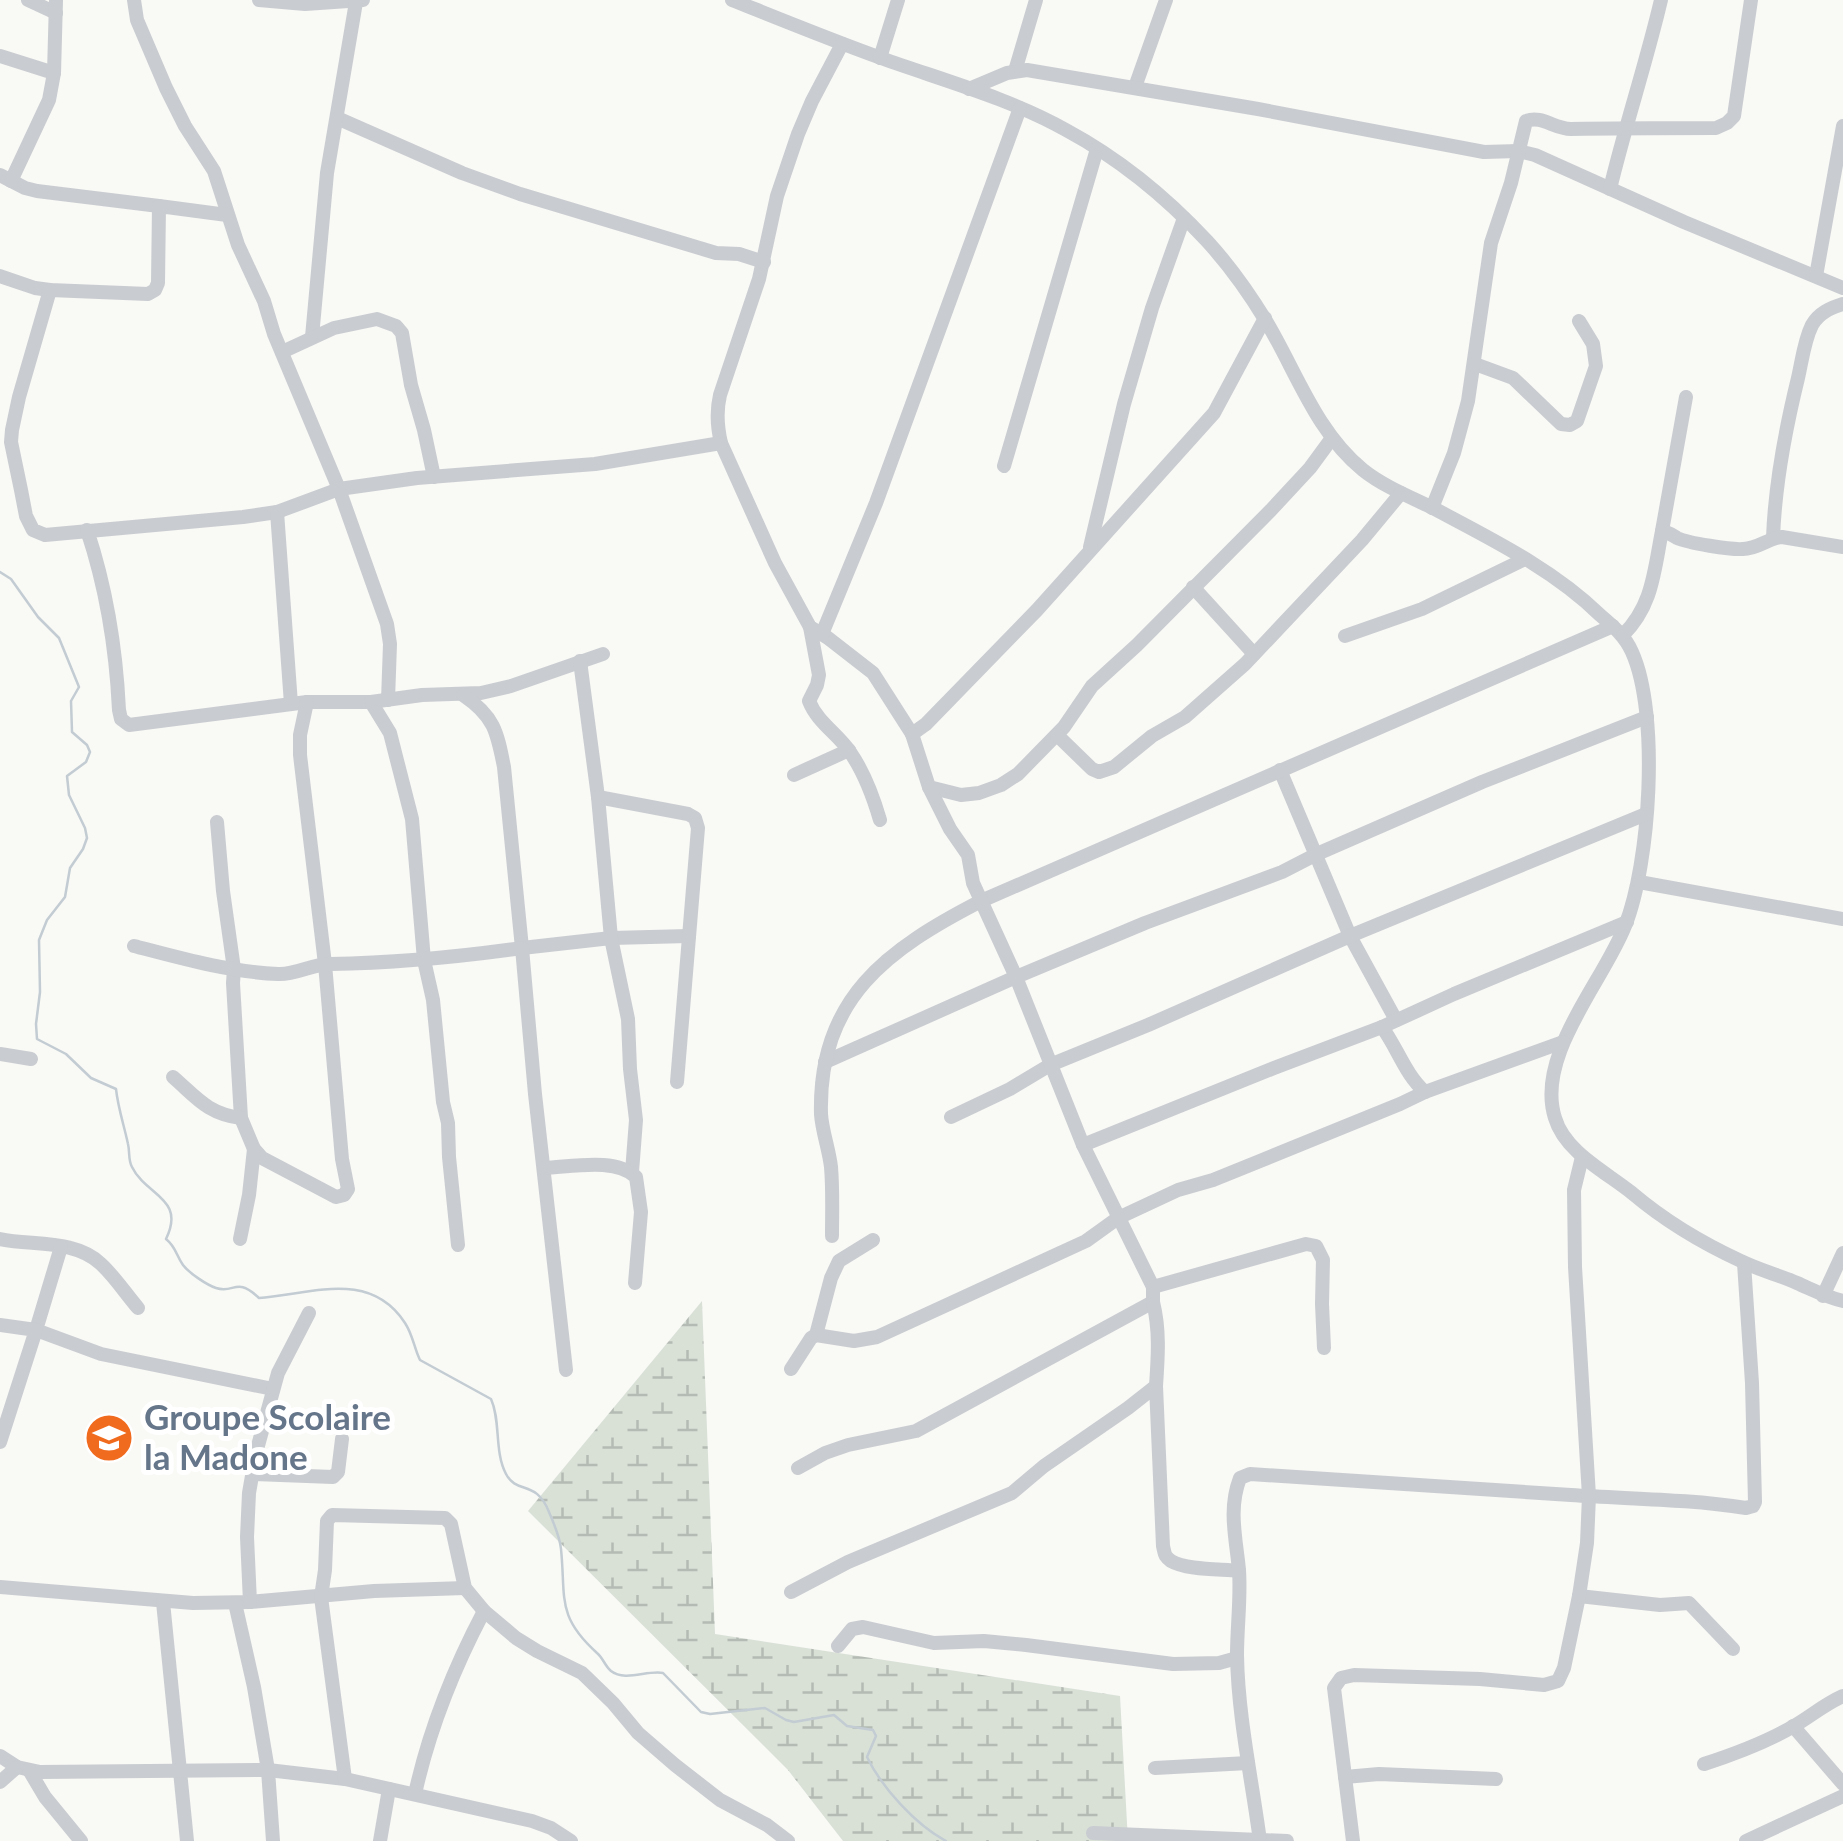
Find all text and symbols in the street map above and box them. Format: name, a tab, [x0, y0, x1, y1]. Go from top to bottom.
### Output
place label: Groupe Scolaire la Madone	[144, 1395, 391, 1477]
school or university icon: Groupe Scolaire la Madone	[83, 1412, 135, 1464]

